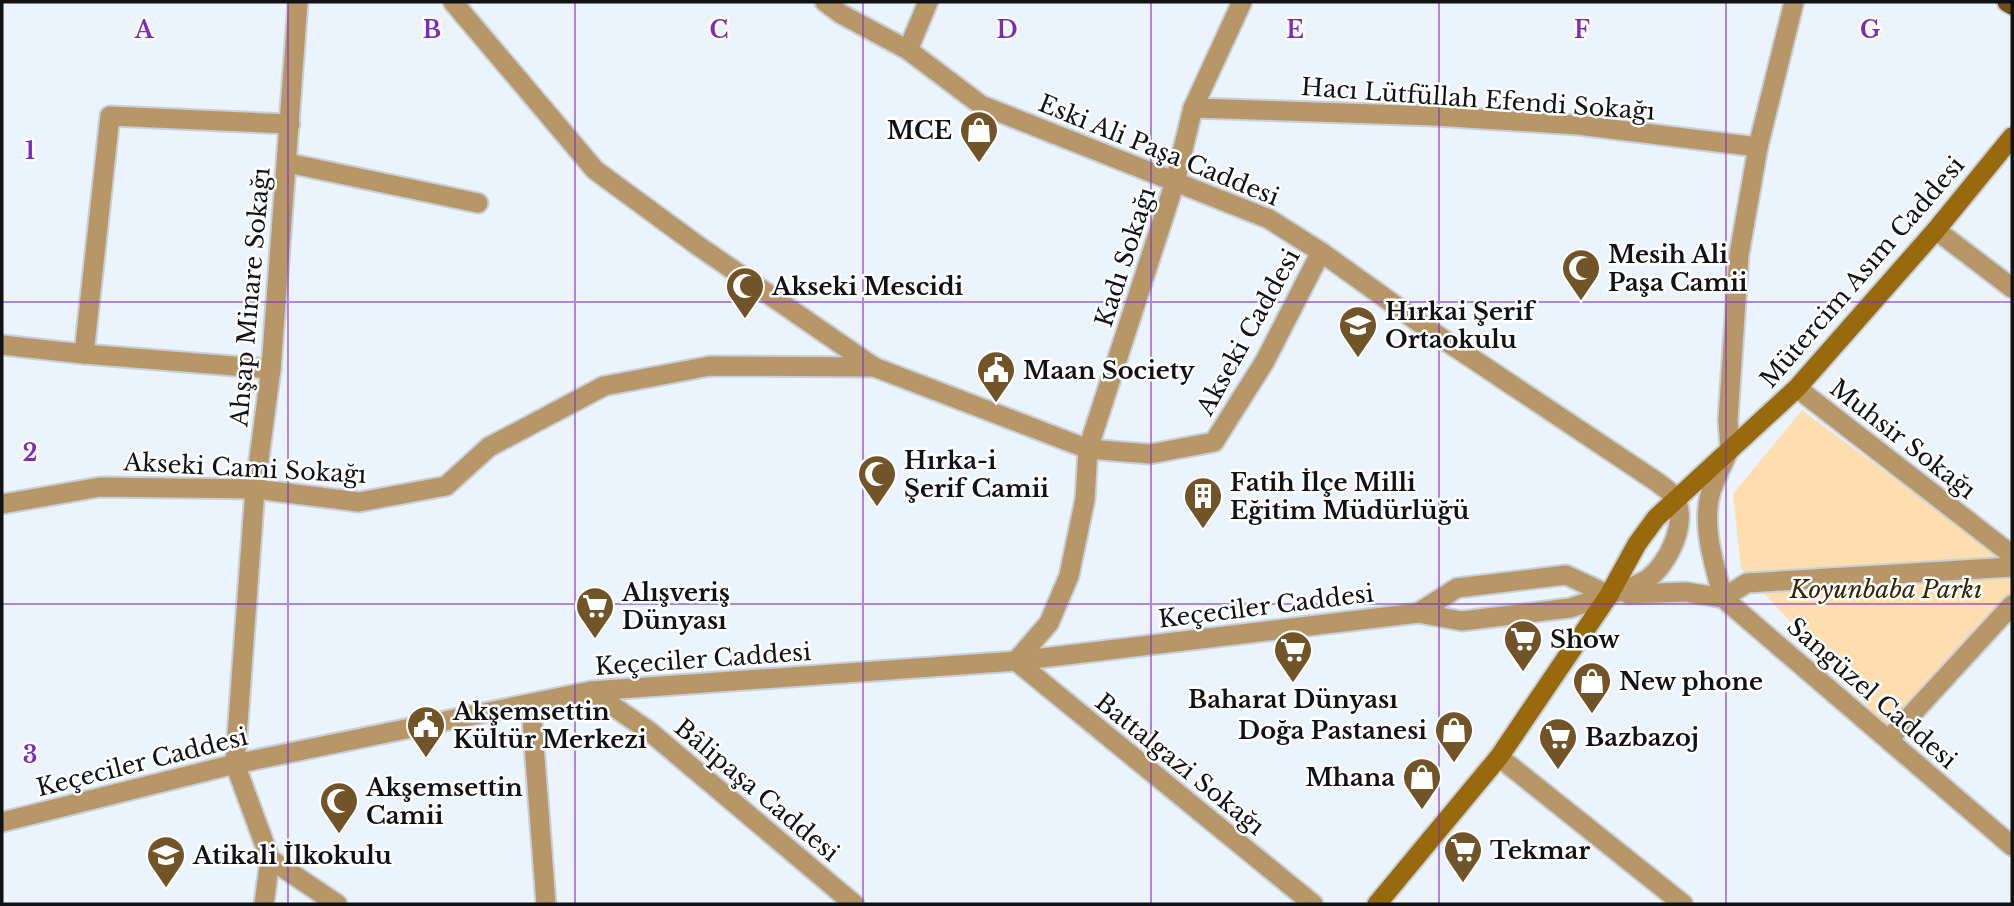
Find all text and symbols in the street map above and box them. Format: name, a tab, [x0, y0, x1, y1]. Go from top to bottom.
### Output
text: A	[134, 16, 155, 44]
text: B	[423, 16, 441, 44]
text: C	[710, 16, 728, 44]
text: D	[996, 16, 1018, 44]
text: E	[1286, 16, 1304, 44]
text: F	[1574, 16, 1590, 44]
text: G	[1860, 16, 1880, 44]
street label: Hacı Lütfüllah Efendi Sokağı	[1300, 72, 1656, 126]
street label: Eski Ali Paşa Caddesi	[1035, 88, 1283, 212]
shop icon: MCE	[958, 109, 1000, 164]
place label: MCE	[887, 116, 952, 145]
text: 1	[25, 137, 35, 165]
street label: Mütercim Asım Caddesi	[1754, 151, 1970, 393]
street label: Ahşap Minare Sokağı	[224, 166, 276, 429]
street label: Kadı Sokağı	[1089, 184, 1161, 330]
place label: Mesih Ali Paşa Camii	[1608, 240, 1748, 297]
street label: Akseki Caddesi	[1190, 244, 1306, 421]
mosque icon: Mesih Ali Paşa Camii	[1560, 247, 1602, 302]
mosque icon: Akseki Mescidi	[724, 265, 766, 320]
place label: Akseki Mescidi	[771, 272, 964, 301]
place label: Hırkai Şerif Ortaokulu	[1385, 297, 1537, 354]
school or university icon: Hırkai Şerif Ortaokulu	[1337, 304, 1379, 359]
public building icon: Maan Society	[975, 349, 1017, 404]
place label: Maan Society	[1023, 356, 1195, 385]
street label: Muhsir Sokağı	[1824, 373, 1982, 505]
text: 2	[23, 439, 37, 467]
place label: Hırka-i Şerif Camii	[904, 446, 1049, 503]
street label: Akseki Cami Sokağı	[122, 447, 367, 489]
mosque icon: Hırka-i Şerif Camii	[856, 453, 898, 508]
place label: Fatih İlçe Milli Eğitim Müdürlüğü	[1230, 467, 1469, 525]
building icon: Fatih İlçe Milli Eğitim Müdürlüğü	[1182, 475, 1224, 530]
park label: Koyunbaba Parkı	[1789, 575, 1982, 604]
place label: Alışveriş Dünyası	[621, 578, 730, 635]
street label: Keçeciler Caddesi	[1157, 578, 1375, 634]
supermarket icon: Alışveriş Dünyası	[574, 585, 616, 640]
street label: Sangüzel Caddesi	[1781, 611, 1963, 775]
supermarket icon: Show	[1502, 618, 1544, 673]
place label: Show	[1550, 625, 1620, 654]
supermarket icon: Baharat Dünyası	[1272, 629, 1314, 684]
street label: Keçeciler Caddesi	[594, 637, 812, 681]
shop icon: New phone	[1571, 660, 1613, 715]
place label: New phone	[1619, 667, 1763, 696]
place label: Baharat Dünyası	[1188, 685, 1398, 714]
street label: Battalgazi Sokağı	[1090, 687, 1270, 841]
place label: Akşemsettin Kültür Merkezi	[452, 697, 647, 754]
public building icon: Akşemsettin Kültür Merkezi	[405, 704, 447, 759]
shop icon: Doğa Pastanesi	[1433, 709, 1475, 764]
street label: Bâlipaşa Caddesi	[669, 713, 845, 867]
place label: Doğa Pastanesi	[1238, 716, 1427, 745]
supermarket icon: Bazbazoj	[1537, 716, 1579, 771]
street label: Keçeciler Caddesi	[33, 722, 251, 802]
place label: Bazbazoj	[1585, 723, 1699, 752]
text: 3	[23, 741, 37, 769]
shop icon: Mhana	[1401, 756, 1443, 811]
place label: Mhana	[1305, 763, 1395, 792]
place label: Akşemsettin Camii	[365, 773, 523, 830]
mosque icon: Akşemsettin Camii	[318, 780, 360, 835]
supermarket icon: Tekmar	[1442, 829, 1484, 884]
school or university icon: Atikali İlkokulu	[145, 834, 187, 889]
place label: Tekmar	[1490, 836, 1590, 865]
place label: Atikali İlkokulu	[192, 840, 392, 870]

